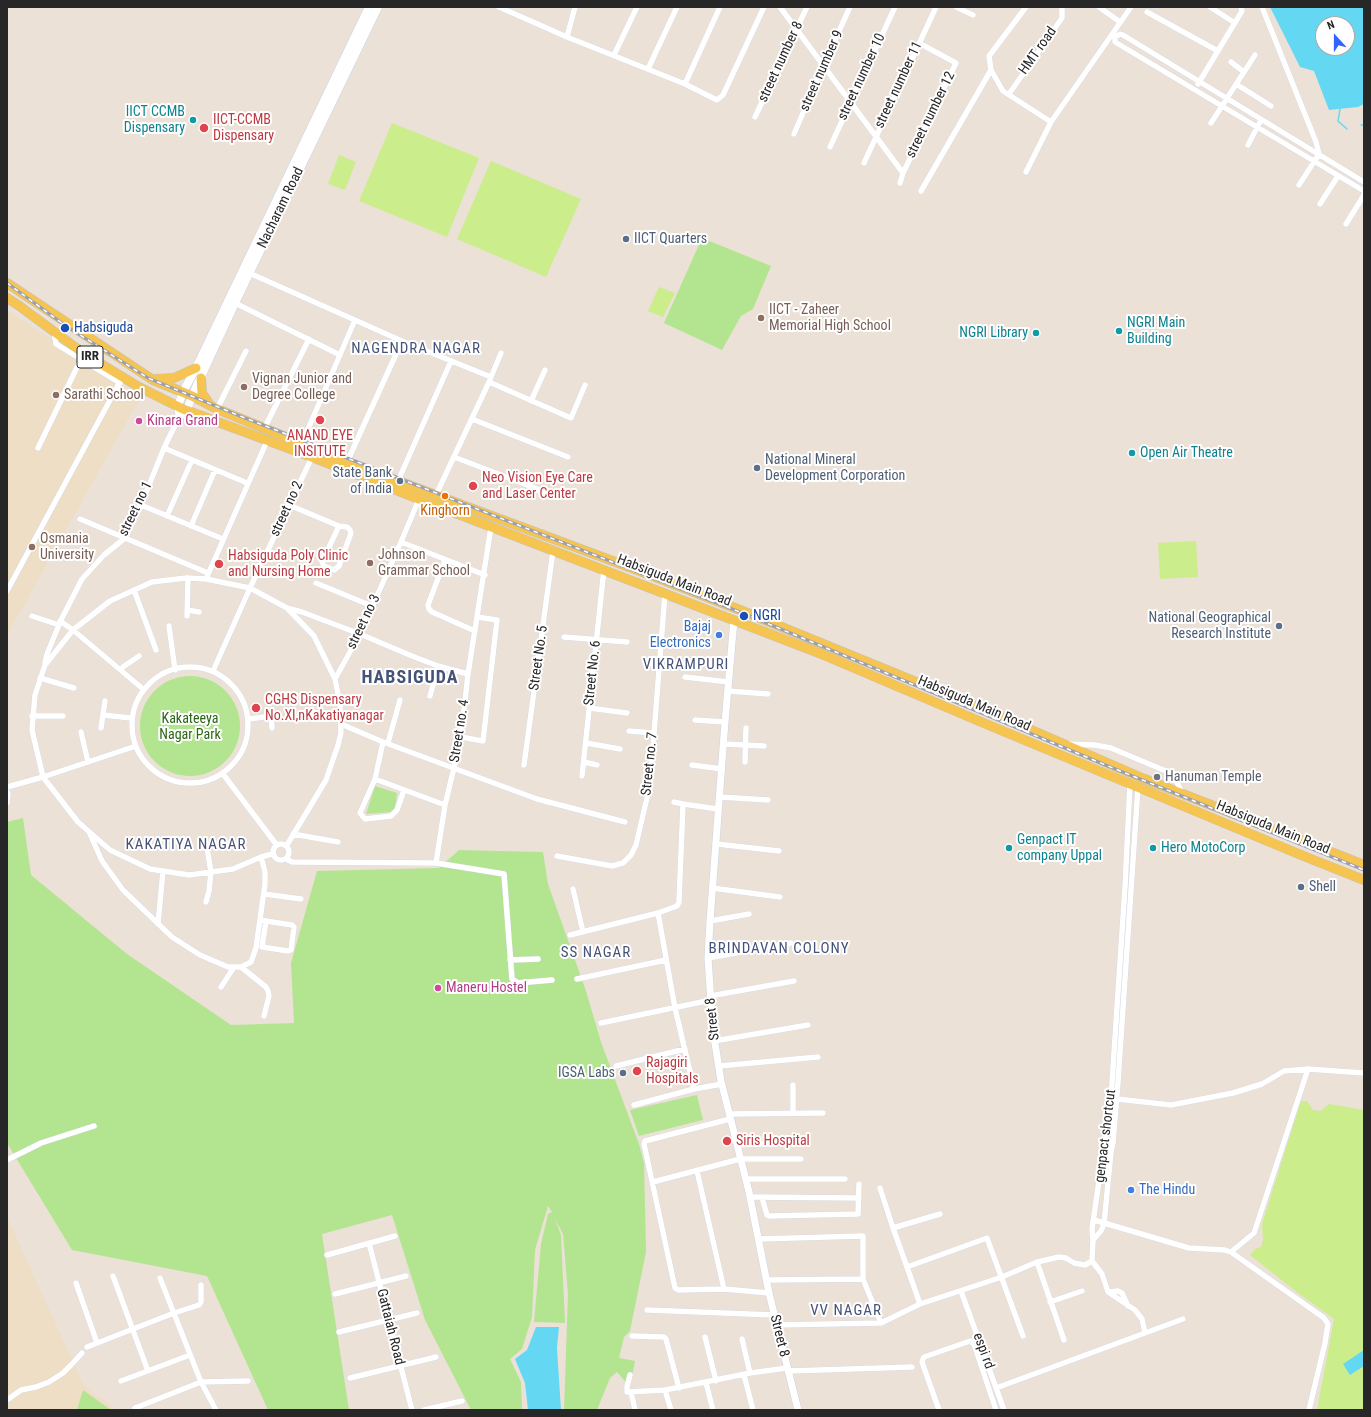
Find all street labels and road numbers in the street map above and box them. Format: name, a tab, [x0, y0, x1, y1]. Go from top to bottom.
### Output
street label: street number 8	[755, 19, 807, 105]
street label: HMT road	[1016, 24, 1060, 78]
street label: street number 9	[797, 28, 847, 114]
street label: street number 10	[835, 31, 889, 123]
street label: street number 11	[872, 39, 926, 131]
street label: street number 12	[903, 69, 959, 161]
street label: Nacharam Road	[254, 165, 308, 251]
road number: IRR	[77, 346, 103, 368]
street label: street no 1	[116, 479, 156, 539]
street label: street no 2	[267, 479, 307, 539]
street label: Habsiguda Main Road	[614, 551, 734, 611]
street label: street no 3	[344, 592, 384, 652]
street label: Street No. 5	[526, 624, 552, 692]
street label: Street No. 6	[581, 640, 605, 706]
street label: Habsiguda Main Road	[915, 673, 1033, 735]
street label: Street no. 4	[447, 698, 473, 764]
street label: Street no. 7	[638, 731, 662, 797]
street label: Habsiguda Main Road	[1214, 798, 1332, 858]
street label: Street 8	[702, 997, 724, 1041]
street label: genpact shortcut	[1092, 1088, 1120, 1184]
street label: Gattaiah Road	[372, 1287, 408, 1367]
street label: Street 8	[766, 1313, 792, 1359]
street label: espi rd	[969, 1331, 997, 1371]

